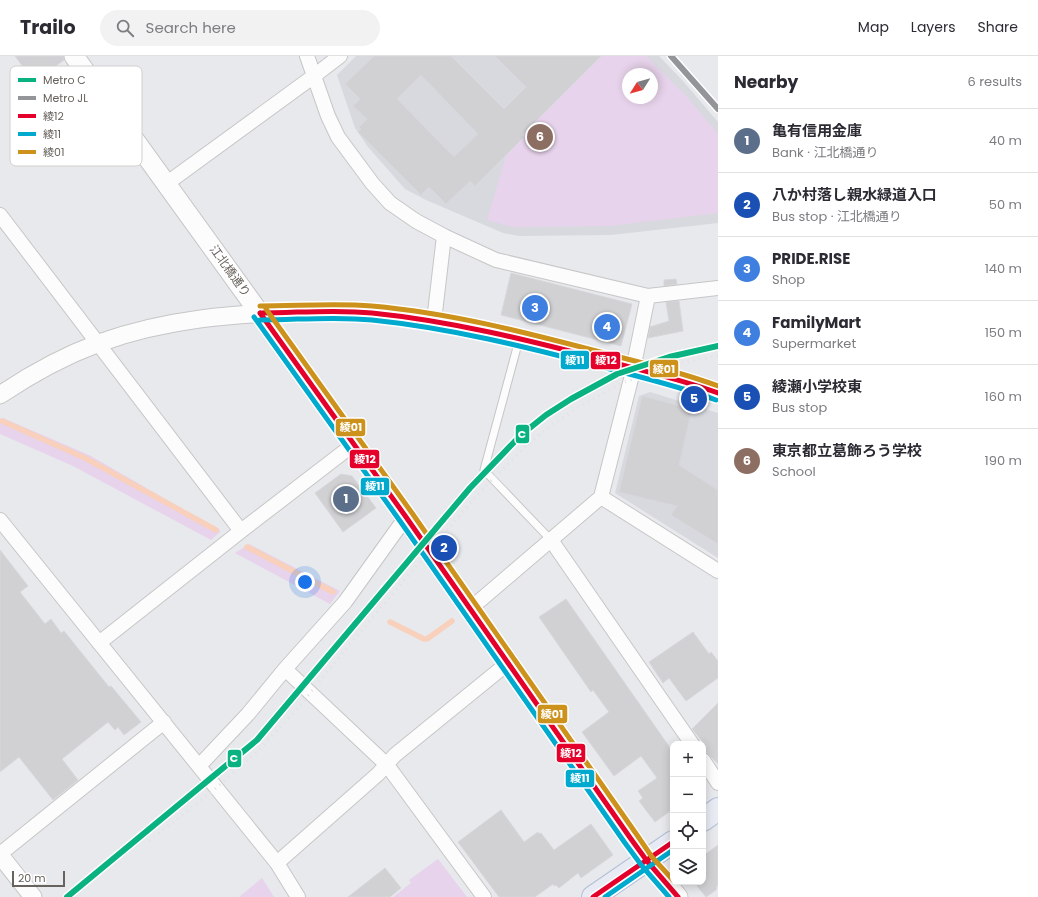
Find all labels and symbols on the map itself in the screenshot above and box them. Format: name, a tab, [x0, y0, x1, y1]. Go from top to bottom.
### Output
legend	[10, 66, 142, 166]
north arrow	[622, 68, 658, 104]
text: Metro C	[43, 72, 86, 88]
text: Metro JL	[43, 90, 88, 106]
text: 綾12	[43, 108, 64, 124]
pin: 6	[527, 122, 553, 152]
text: 綾11	[43, 126, 61, 142]
text: 綾01	[43, 144, 64, 160]
street label: 江北橋通り	[206, 241, 255, 300]
pin: 3	[522, 293, 548, 323]
pin: 4	[594, 312, 620, 342]
line badge: 綾11	[560, 350, 590, 370]
line badge: 綾12	[590, 351, 621, 370]
text: 綾11	[565, 352, 585, 368]
text: 綾12	[595, 352, 617, 368]
line badge: 綾01	[649, 359, 679, 378]
text: 綾01	[653, 361, 675, 377]
pin: 5	[681, 384, 707, 414]
line badge: 綾01	[335, 418, 366, 437]
text: 綾01	[340, 419, 362, 435]
line badge: C	[515, 424, 530, 444]
text: C	[518, 426, 526, 442]
line badge: 綾12	[349, 449, 380, 469]
text: 綾12	[354, 451, 376, 467]
line badge: 綾11	[360, 477, 390, 496]
text: 綾11	[365, 478, 385, 494]
pin: 1	[333, 484, 359, 514]
pin: 2	[431, 533, 457, 563]
your location	[295, 572, 315, 592]
line badge: 綾01	[537, 704, 568, 724]
text: 綾01	[541, 706, 563, 722]
line badge: 綾12	[556, 743, 586, 763]
text: 綾12	[560, 745, 582, 761]
line badge: C	[227, 749, 242, 768]
text: C	[230, 750, 238, 766]
line badge: 綾11	[565, 769, 595, 788]
text: 綾11	[570, 770, 590, 786]
scale bar	[12, 869, 65, 888]

